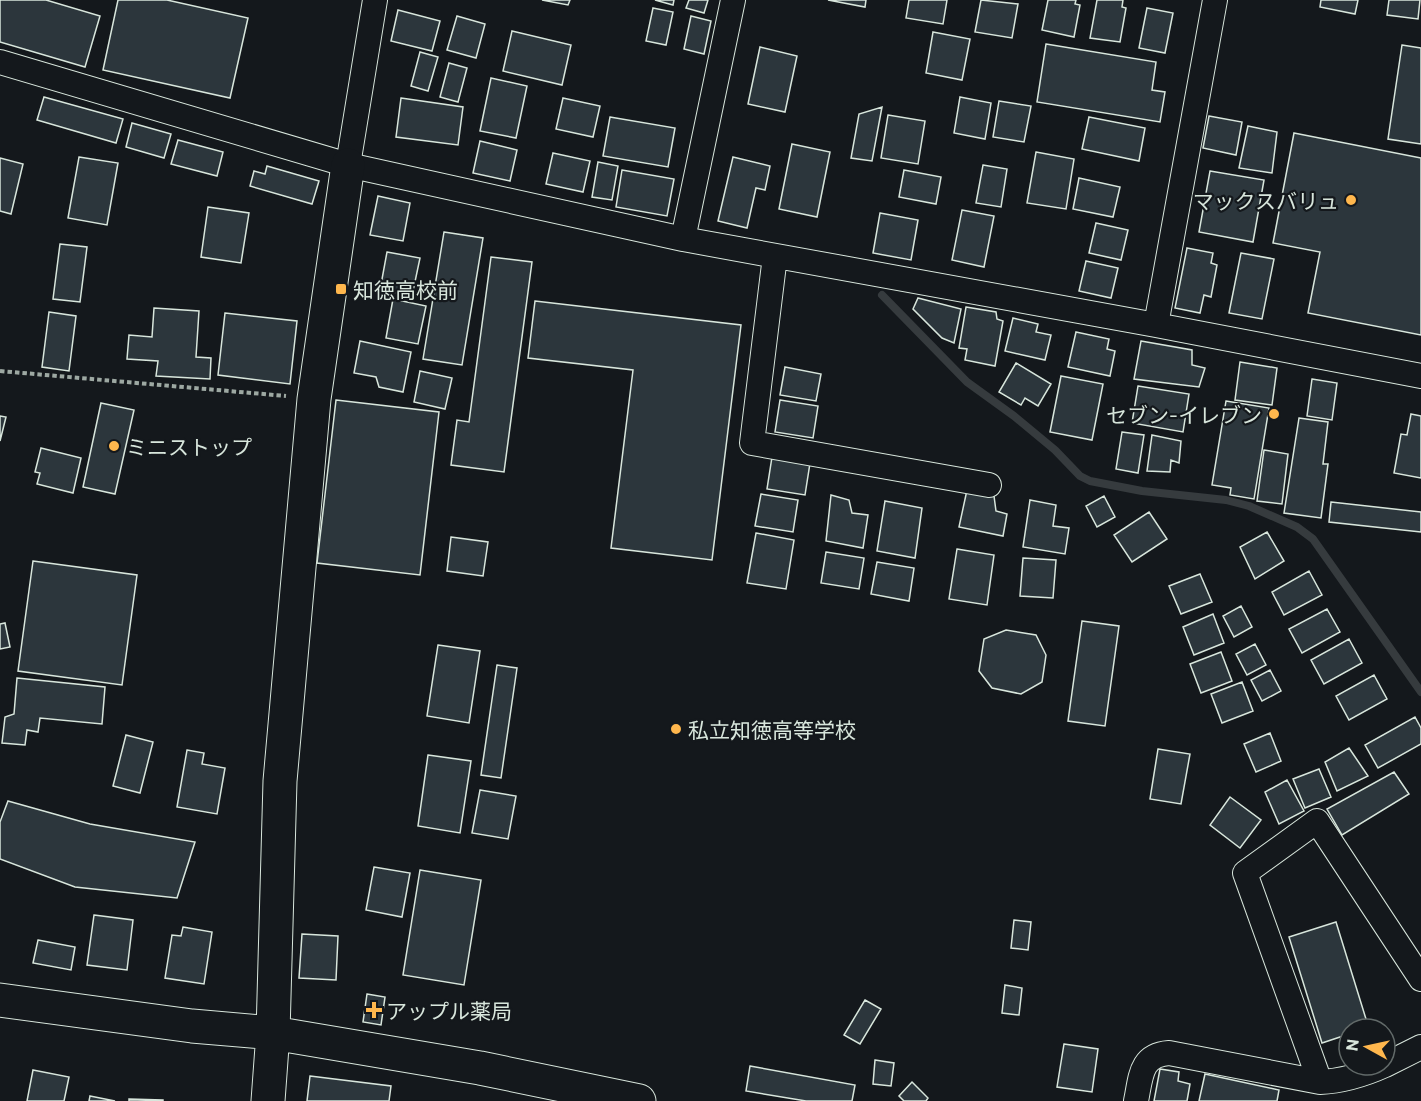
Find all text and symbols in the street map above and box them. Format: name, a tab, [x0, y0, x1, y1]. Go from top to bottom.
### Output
place label: マックスバリュ	[1193, 188, 1339, 213]
marker: マックスバリュ	[1344, 193, 1358, 207]
place label: 知徳高校前	[353, 277, 458, 302]
marker: 知徳高校前	[334, 282, 348, 296]
place label: セブン-イレブン	[1106, 402, 1262, 427]
marker: セブン-イレブン	[1267, 407, 1281, 421]
place label: ミニストップ	[126, 434, 252, 459]
marker: ミニストップ	[107, 439, 121, 453]
place label: 私立知徳高等学校	[688, 717, 856, 742]
marker: 私立知徳高等学校	[669, 722, 683, 736]
place label: アップル薬局	[386, 998, 512, 1023]
marker: アップル薬局	[367, 1003, 381, 1017]
north arrow	[1337, 1017, 1397, 1077]
text: N	[1341, 1038, 1362, 1052]

